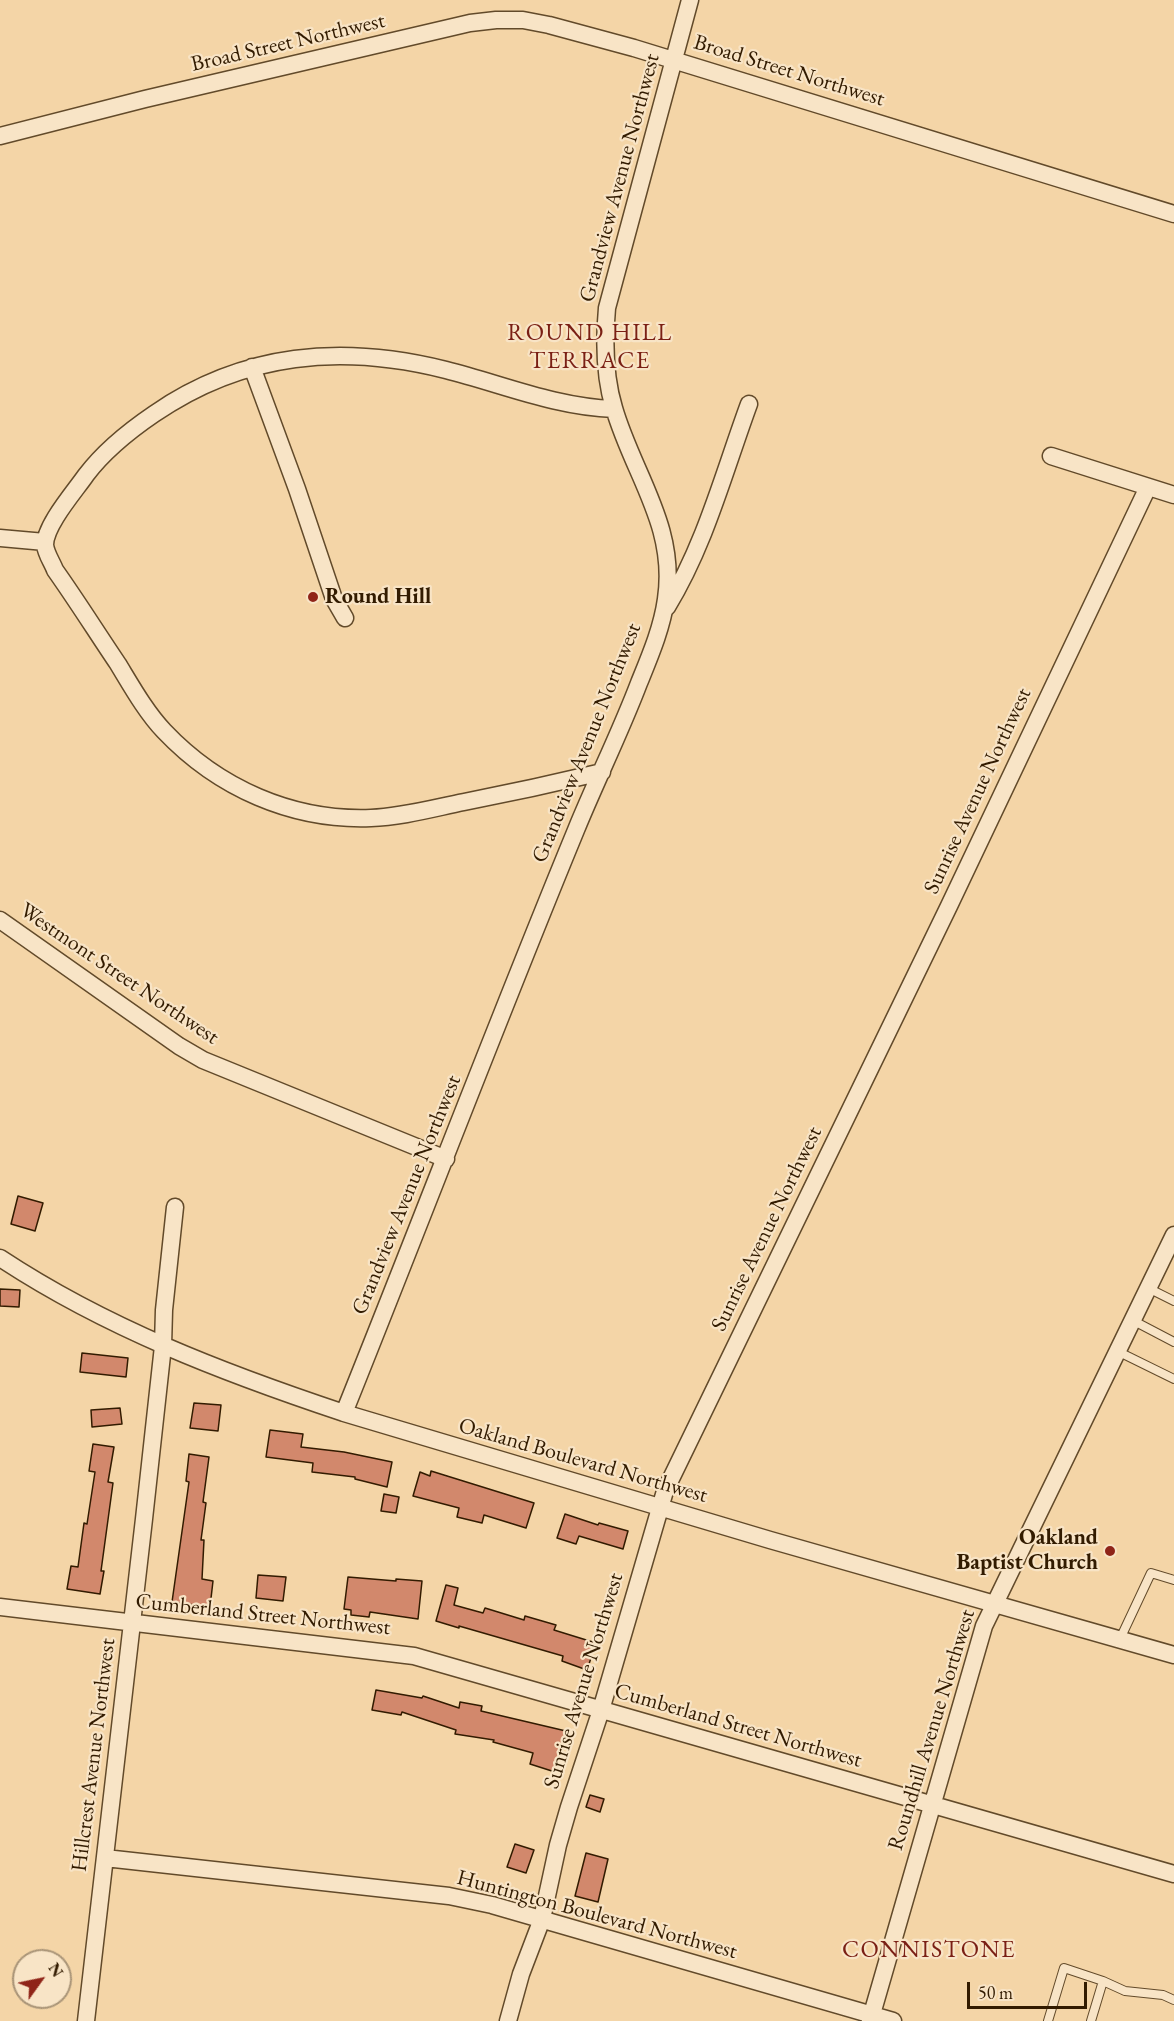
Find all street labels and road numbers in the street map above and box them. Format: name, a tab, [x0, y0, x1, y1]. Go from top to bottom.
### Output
street label: Broad Street Northwest	[188, 8, 388, 78]
street label: Broad Street Northwest	[690, 29, 888, 113]
street label: Grandview Avenue Northwest	[574, 51, 666, 305]
street label: Grandview Avenue Northwest	[527, 619, 647, 867]
street label: Sunrise Avenue Northwest	[919, 684, 1037, 898]
street label: Westmont Street Northwest	[14, 897, 224, 1051]
street label: Grandview Avenue Northwest	[347, 1071, 467, 1319]
street label: Sunrise Avenue Northwest	[706, 1122, 828, 1336]
street label: Oakland Boulevard Northwest	[455, 1413, 711, 1509]
street label: Sunrise Avenue Northwest	[539, 1570, 629, 1792]
street label: Cumberland Street Northwest	[134, 1588, 392, 1642]
street label: Roundhill Avenue Northwest	[883, 1606, 981, 1854]
street label: Hillcrest Avenue Northwest	[67, 1637, 121, 1873]
street label: Cumberland Street Northwest	[611, 1678, 865, 1774]
street label: Huntington Boulevard Northwest	[454, 1865, 740, 1965]

